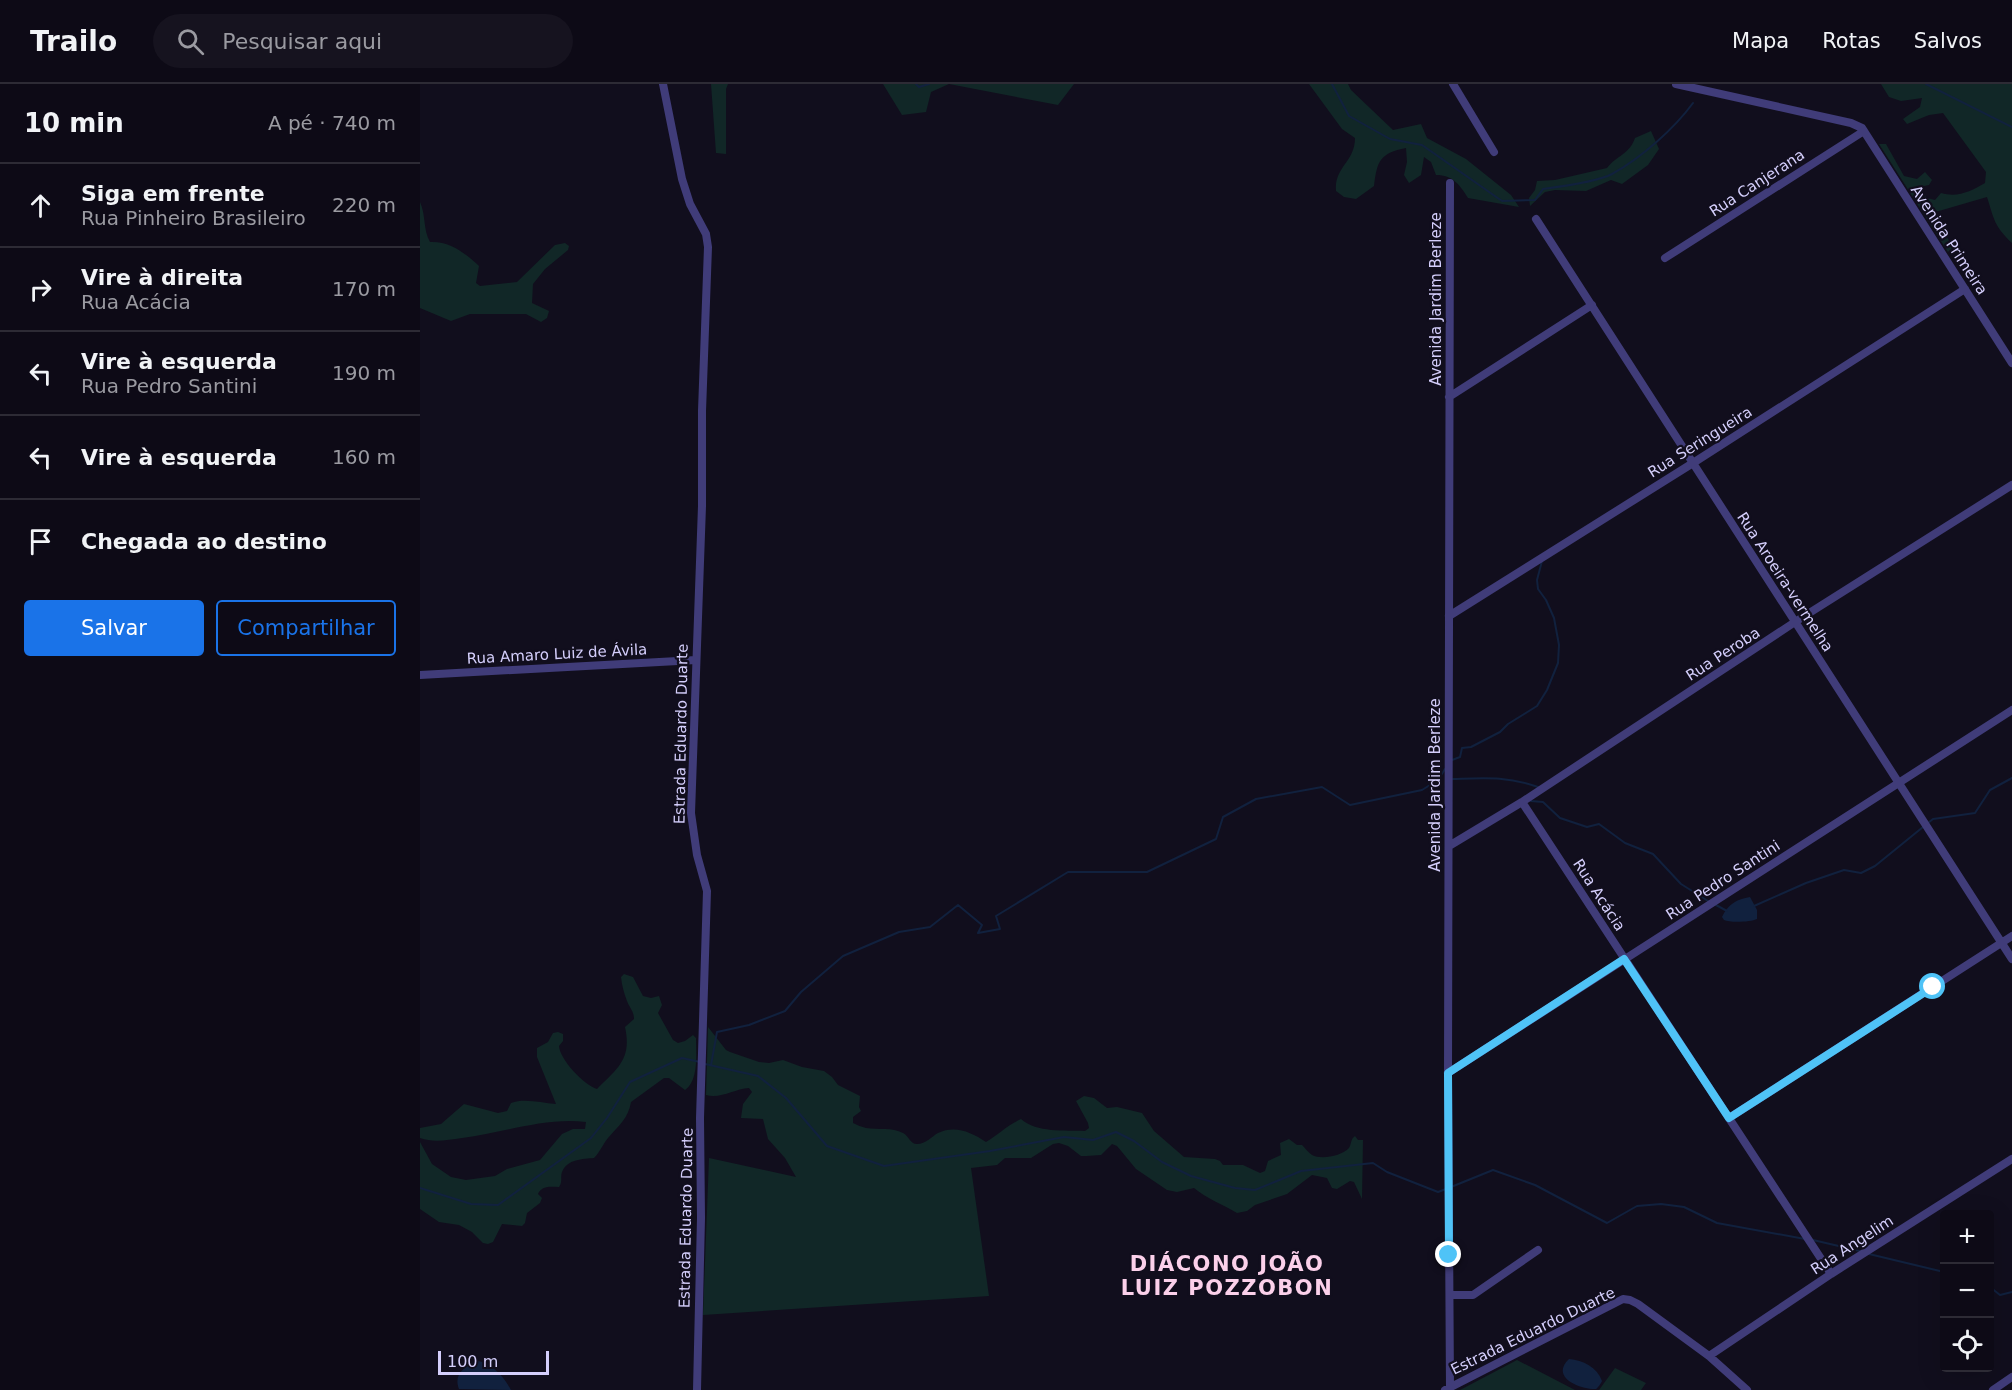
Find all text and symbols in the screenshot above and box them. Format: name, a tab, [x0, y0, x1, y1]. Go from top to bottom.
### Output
search box	[153, 14, 573, 68]
text: Trailo	[30, 25, 117, 58]
icon: search	[174, 25, 207, 58]
text: Pesquisar aqui	[222, 29, 382, 54]
text: Mapa	[1732, 29, 1789, 53]
text: Rotas	[1822, 29, 1881, 53]
text: Salvos	[1914, 29, 1982, 53]
text: 10 min	[24, 108, 124, 138]
text: A pé · 740 m	[268, 111, 396, 135]
street label: Rua Canjerana	[1706, 146, 1808, 220]
text: Siga em frente	[81, 181, 265, 206]
street label: Avenida Primeira	[1907, 182, 1991, 298]
icon: ahead	[24, 189, 57, 222]
text: 220 m	[332, 193, 396, 217]
text: Rua Pinheiro Brasileiro	[81, 206, 306, 230]
street label: Avenida Jardim Berleze	[1427, 212, 1445, 386]
text: Vire à direita	[81, 265, 243, 290]
icon: right	[24, 273, 57, 306]
text: 170 m	[332, 277, 396, 301]
text: Rua Acácia	[81, 290, 191, 314]
text: Vire à esquerda	[81, 349, 277, 374]
icon: left	[24, 357, 57, 390]
text: 190 m	[332, 361, 396, 385]
text: Rua Pedro Santini	[81, 374, 257, 398]
street label: Rua Seringueira	[1645, 403, 1755, 481]
icon: left	[24, 441, 57, 474]
text: Vire à esquerda	[81, 445, 277, 470]
text: 160 m	[332, 445, 396, 469]
street label: Rua Aroeira-vermelha	[1733, 509, 1837, 655]
icon: arrive	[24, 525, 57, 558]
text: Chegada ao destino	[81, 529, 327, 554]
button: Salvar	[24, 600, 204, 656]
button: Compartilhar	[216, 600, 396, 656]
street label: Rua Peroba	[1683, 623, 1763, 685]
street label: Rua Amaro Luiz de Ávila	[466, 639, 648, 668]
street label: Estrada Eduardo Duarte	[670, 644, 692, 824]
street label: Avenida Jardim Berleze	[1426, 698, 1444, 872]
street label: Rua Pedro Santini	[1663, 836, 1783, 924]
street label: Rua Acácia	[1569, 856, 1629, 934]
route start	[1919, 973, 1945, 999]
street label: Estrada Eduardo Duarte	[675, 1128, 697, 1308]
map controls	[1940, 1210, 1994, 1372]
button: +	[1940, 1210, 1994, 1264]
street label: Rua Angelim	[1807, 1212, 1897, 1278]
route end	[1435, 1241, 1461, 1267]
district label: DIÁCONO JOÃO LUIZ POZZOBON	[1121, 1251, 1333, 1300]
button: −	[1940, 1264, 1994, 1318]
street label: Estrada Eduardo Duarte	[1448, 1283, 1618, 1379]
button: locate	[1940, 1318, 1994, 1372]
scale bar	[438, 1348, 549, 1376]
text: 100 m	[447, 1352, 498, 1371]

